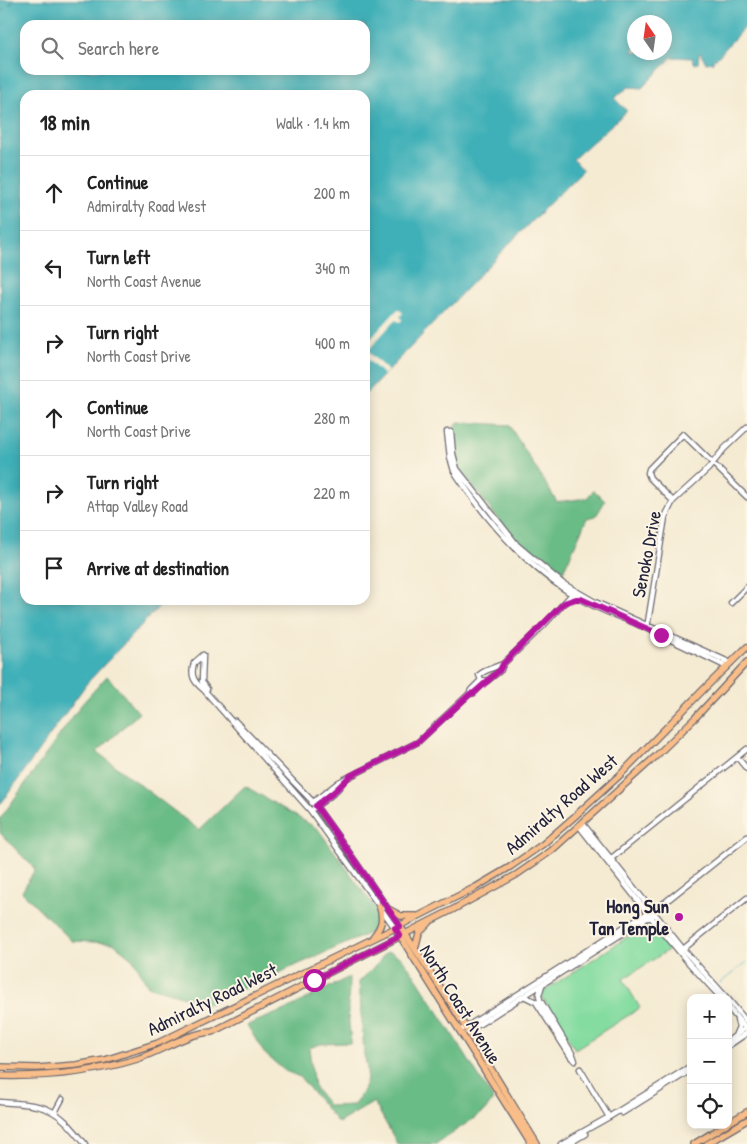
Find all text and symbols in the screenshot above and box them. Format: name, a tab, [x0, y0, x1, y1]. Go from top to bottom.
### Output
north arrow	[627, 15, 672, 60]
search box	[20, 20, 370, 75]
icon: search	[38, 34, 66, 62]
text: Search here	[78, 35, 159, 61]
text: 18 min	[40, 108, 90, 137]
text: Walk · 1.4 km	[276, 112, 350, 134]
text: Continue	[87, 169, 148, 195]
icon: ahead	[40, 179, 68, 207]
text: 200 m	[314, 182, 350, 204]
text: Admiralty Road West	[87, 195, 206, 217]
text: Turn left	[87, 244, 150, 270]
icon: left	[40, 254, 68, 282]
text: 340 m	[315, 257, 350, 279]
text: North Coast Avenue	[87, 270, 201, 292]
text: Turn right	[87, 319, 158, 345]
icon: right	[40, 329, 68, 357]
text: 400 m	[315, 332, 350, 354]
text: North Coast Drive	[87, 345, 191, 367]
text: Continue	[87, 394, 148, 420]
icon: ahead	[40, 404, 68, 432]
text: 280 m	[314, 407, 350, 429]
text: North Coast Drive	[87, 420, 191, 442]
text: Turn right	[87, 469, 158, 495]
icon: right	[40, 479, 68, 507]
text: 220 m	[313, 482, 350, 504]
text: Attap Valley Road	[87, 495, 188, 517]
street label: Senoko Drive	[625, 508, 667, 600]
icon: arrive	[40, 554, 68, 582]
text: Arrive at destination	[87, 555, 229, 581]
route end	[650, 624, 673, 647]
street label: Admiralty Road West	[499, 748, 623, 860]
place label: Hong Sun Tan Temple	[589, 893, 669, 942]
marker: Hong Sun Tan Temple	[673, 911, 685, 923]
street label: North Coast Avenue	[414, 939, 508, 1069]
street label: Admiralty Road West	[143, 956, 282, 1042]
route start	[303, 969, 326, 992]
map controls	[687, 994, 732, 1129]
button: +	[687, 994, 732, 1039]
button: −	[687, 1039, 732, 1084]
button: locate	[687, 1084, 732, 1129]

